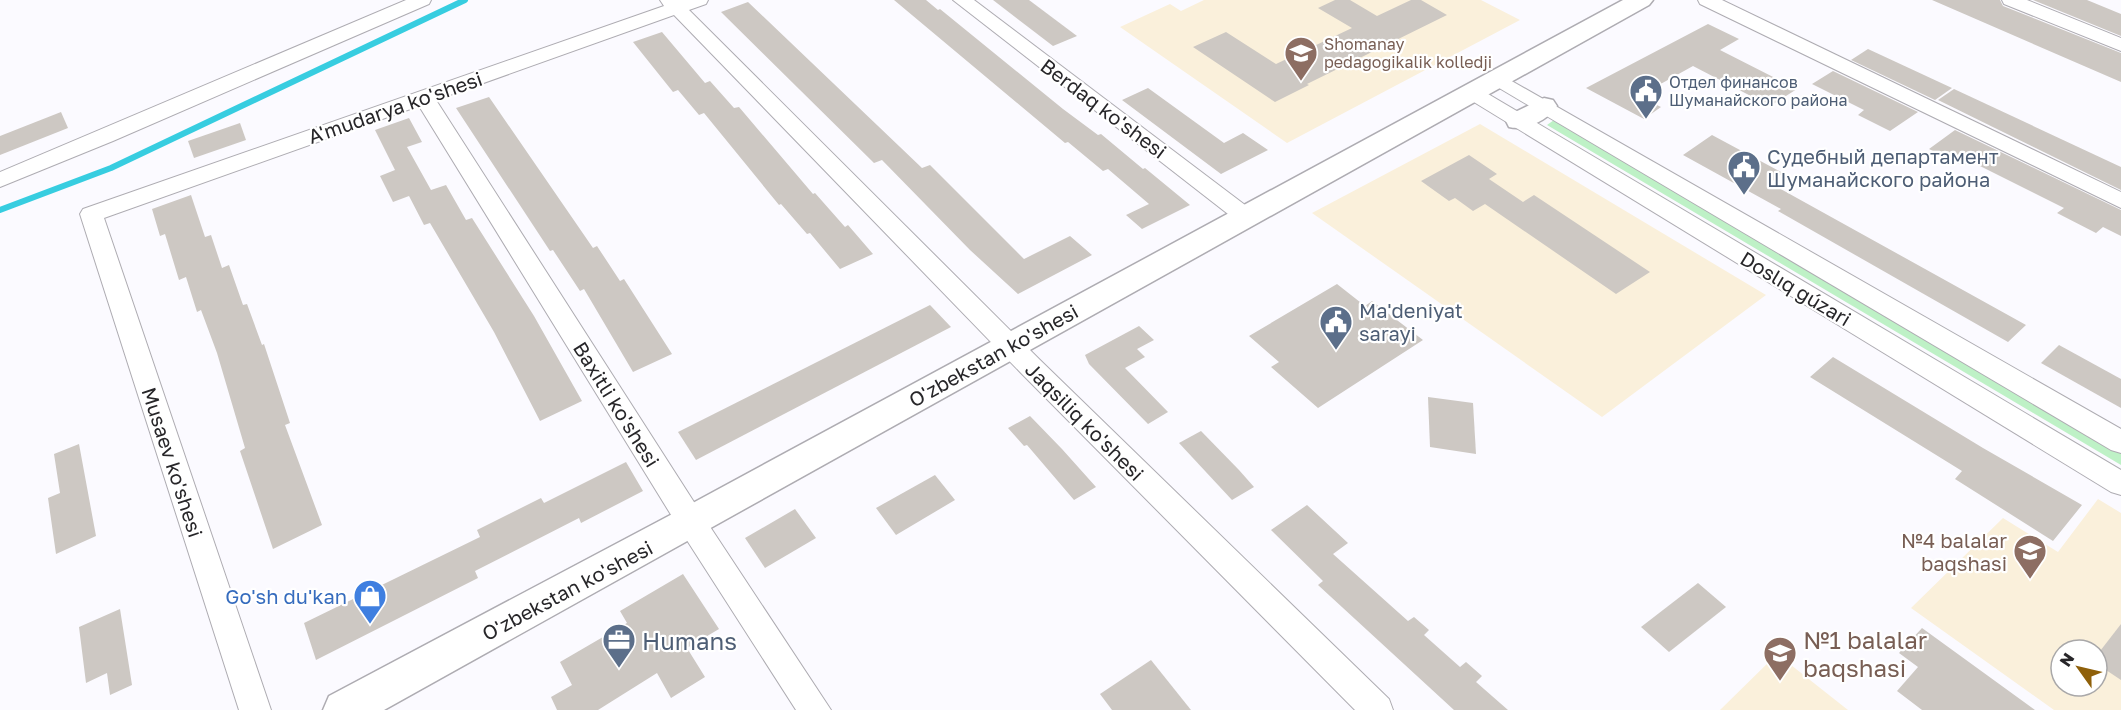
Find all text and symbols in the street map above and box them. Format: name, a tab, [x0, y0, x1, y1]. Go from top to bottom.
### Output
place label: Shomanay pedagogikalik kolledji	[1324, 34, 1492, 72]
school or university icon: Shomanay pedagogikalik kolledji	[1283, 35, 1319, 82]
street label: Berdaq ko'shesi	[1036, 53, 1172, 163]
street label: A'mudarya ko'shesi	[305, 66, 485, 148]
place label: Отдел финансов Шуманайского района	[1669, 72, 1848, 110]
public building icon: Отдел финансов Шуманайского района	[1628, 73, 1664, 120]
place label: Судебный департамент Шуманайского района	[1767, 144, 1999, 191]
public building icon: Судебный департамент Шуманайского района	[1726, 149, 1762, 196]
street label: Doslıq gúzari	[1736, 246, 1856, 330]
place label: Ma'deniyat sarayi	[1359, 298, 1463, 345]
street label: O'zbekstan ko'shesi	[904, 299, 1082, 411]
public building icon: Ma'deniyat sarayi	[1318, 304, 1354, 351]
street label: Baxitli ko'shesi	[569, 337, 665, 471]
street label: Jaqsiliq ko'shesi	[1021, 357, 1149, 485]
street label: Musaev ko'shesi	[137, 384, 209, 540]
place label: №4 balalar baqshasi	[1901, 528, 2007, 575]
school or university icon: №4 balalar baqshasi	[2012, 533, 2048, 580]
street label: O'zbekstan ko'shesi	[478, 535, 656, 645]
shop icon: Go'sh du'kan	[352, 578, 388, 625]
place label: Go'sh du'kan	[225, 584, 347, 608]
office icon: Humans	[601, 622, 637, 669]
place label: №1 balalar baqshasi	[1803, 625, 1927, 682]
place label: Humans	[642, 626, 737, 655]
school or university icon: №1 balalar baqshasi	[1762, 635, 1798, 682]
north arrow	[2049, 638, 2109, 698]
text: N	[2055, 649, 2078, 670]

